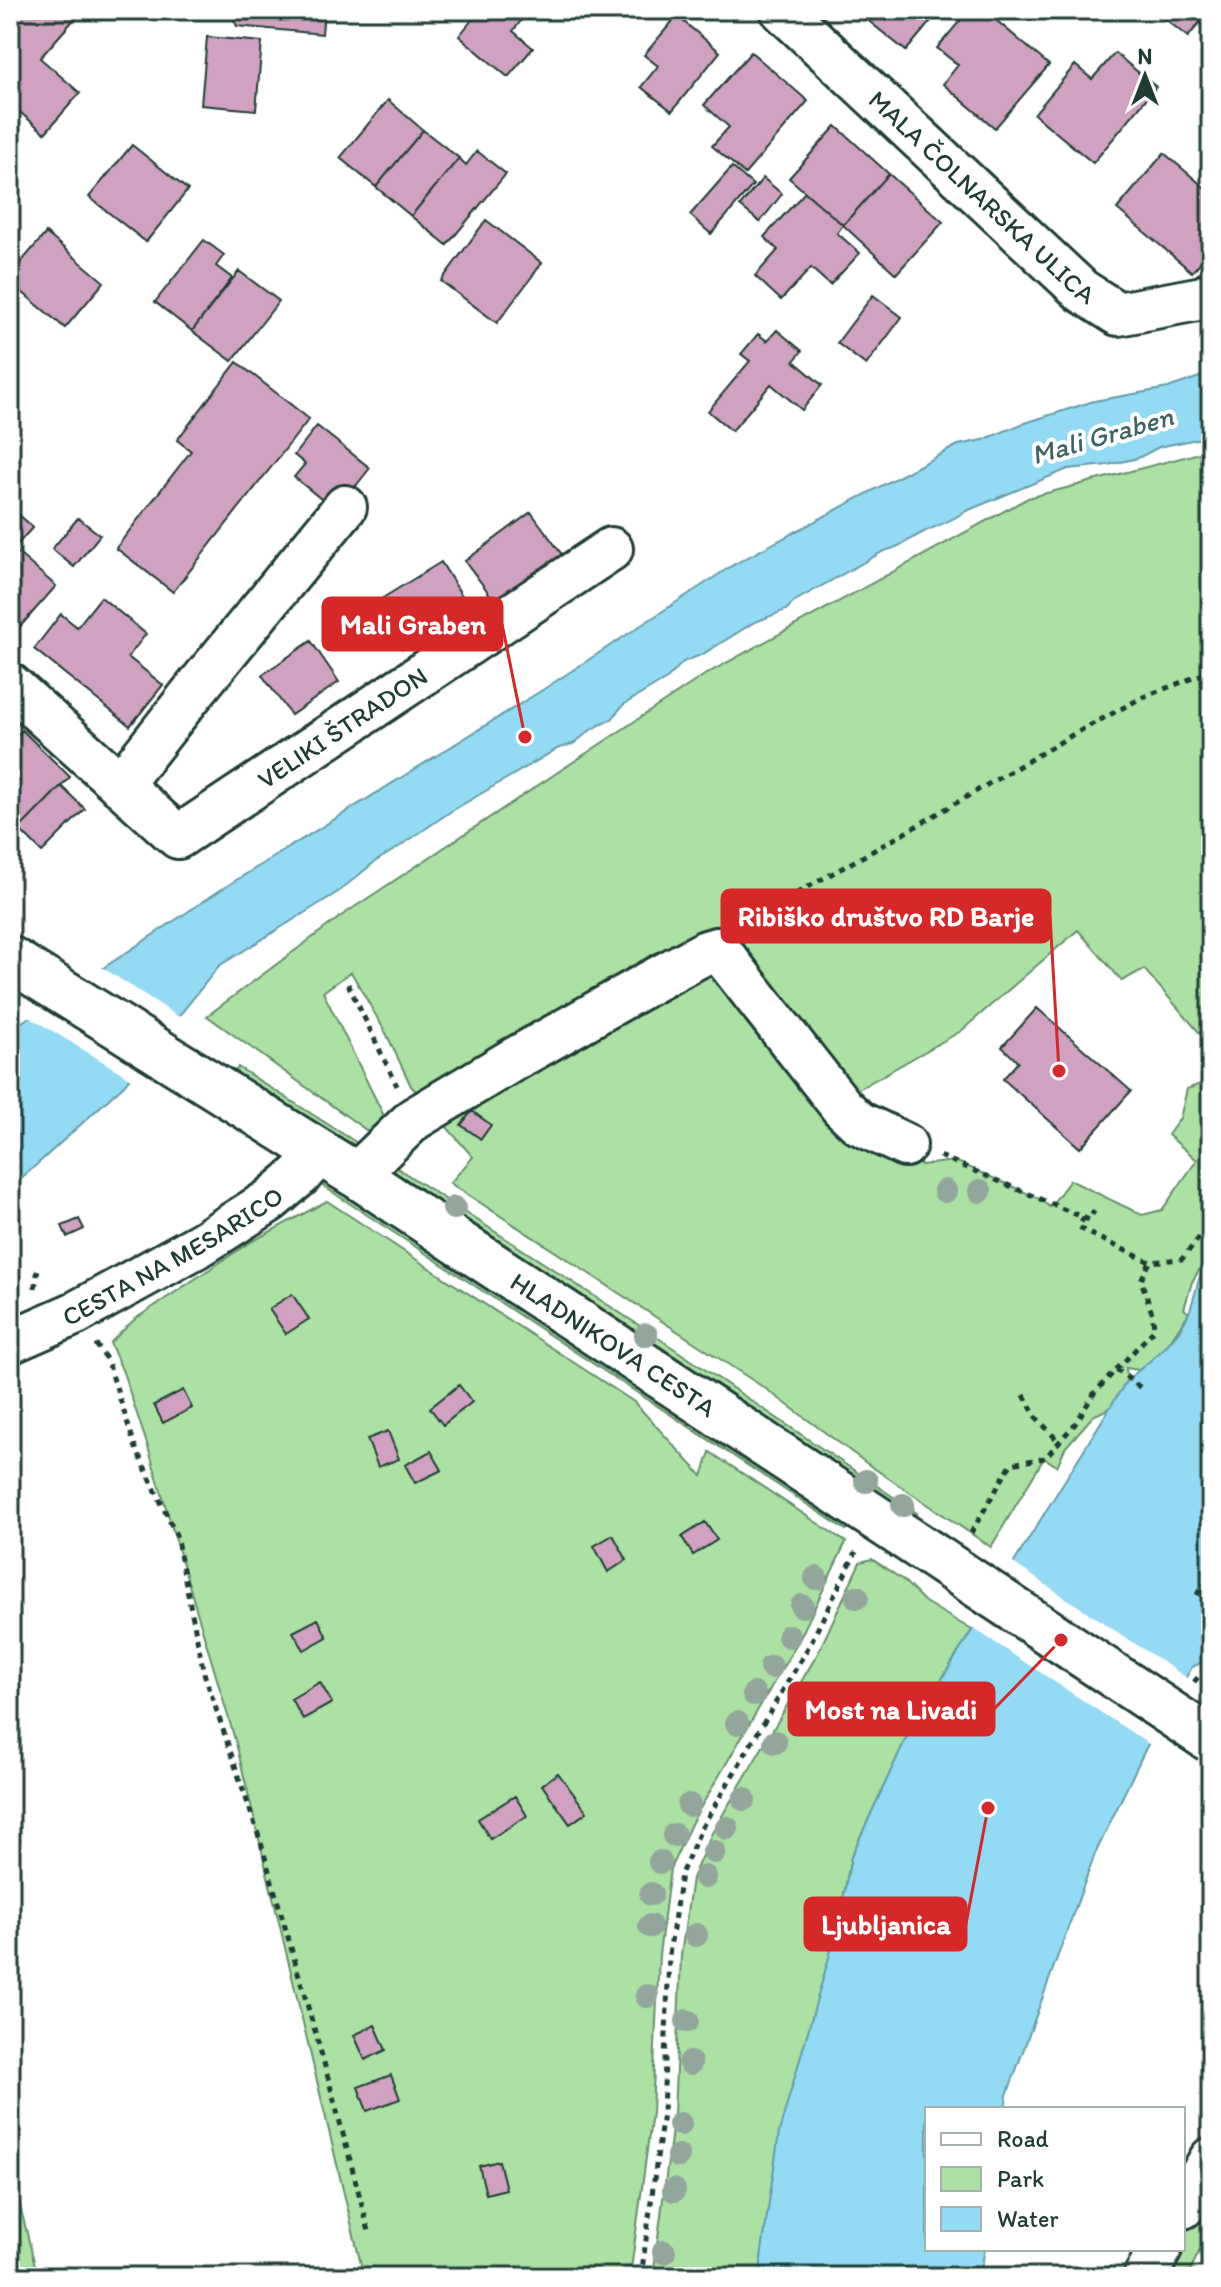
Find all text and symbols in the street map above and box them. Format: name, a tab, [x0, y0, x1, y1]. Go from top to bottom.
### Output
north arrow	[1105, 36, 1185, 116]
text: N	[1138, 43, 1152, 70]
street label: MALA ČOLNARSKA ULICA	[862, 83, 1101, 311]
water label: Mali Graben	[1027, 398, 1177, 471]
callout: Mali Graben	[323, 598, 502, 650]
text: Mali Graben	[340, 607, 486, 641]
street label: VELIKI ŠTRADON	[251, 660, 433, 796]
callout: Ribiško društvo RD Barje	[722, 890, 1050, 942]
text: Ribiško društvo RD Barje	[738, 899, 1034, 933]
street label: CESTA NA MESARICO	[57, 1180, 290, 1333]
street label: HLADNIKOVA CESTA	[504, 1265, 722, 1424]
callout: Most na Livadi	[789, 1683, 994, 1735]
text: Most na Livadi	[805, 1692, 977, 1726]
callout: Ljubljanica	[805, 1898, 966, 1950]
text: Ljubljanica	[821, 1907, 951, 1941]
legend	[925, 2107, 1185, 2251]
text: Road	[997, 2124, 1049, 2153]
text: Park	[997, 2164, 1044, 2193]
text: Water	[997, 2204, 1059, 2233]

